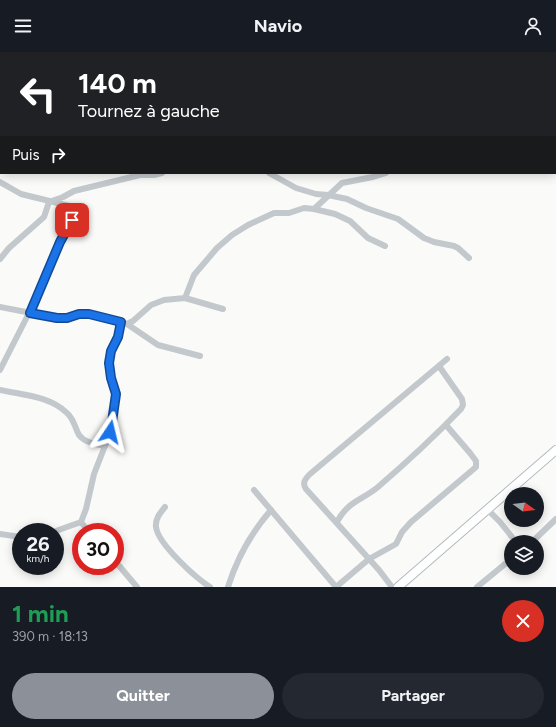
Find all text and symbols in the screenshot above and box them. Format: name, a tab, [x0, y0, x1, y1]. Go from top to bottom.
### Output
icon: menu	[12, 15, 34, 37]
text: Navio	[254, 15, 302, 37]
icon: person	[522, 15, 544, 37]
text: 140 m	[78, 66, 157, 100]
icon: left	[12, 68, 64, 120]
text: Tournez à gauche	[78, 100, 220, 122]
icon: right	[47, 144, 69, 166]
text: Puis	[12, 146, 39, 164]
pin	[55, 203, 89, 237]
icon: arrive	[61, 209, 83, 231]
position arrow	[89, 411, 131, 453]
north arrow	[504, 487, 544, 527]
map controls	[504, 487, 544, 575]
speed limit sign: 30	[72, 523, 124, 575]
text: 26	[26, 532, 50, 556]
button: layers	[504, 535, 544, 575]
text: km/h	[27, 552, 49, 565]
text: 1 min	[12, 599, 69, 628]
button: close	[502, 600, 544, 642]
text: 390 m · 18:13	[12, 629, 88, 644]
button: Quitter	[12, 673, 274, 719]
button: Partager	[282, 673, 544, 719]

